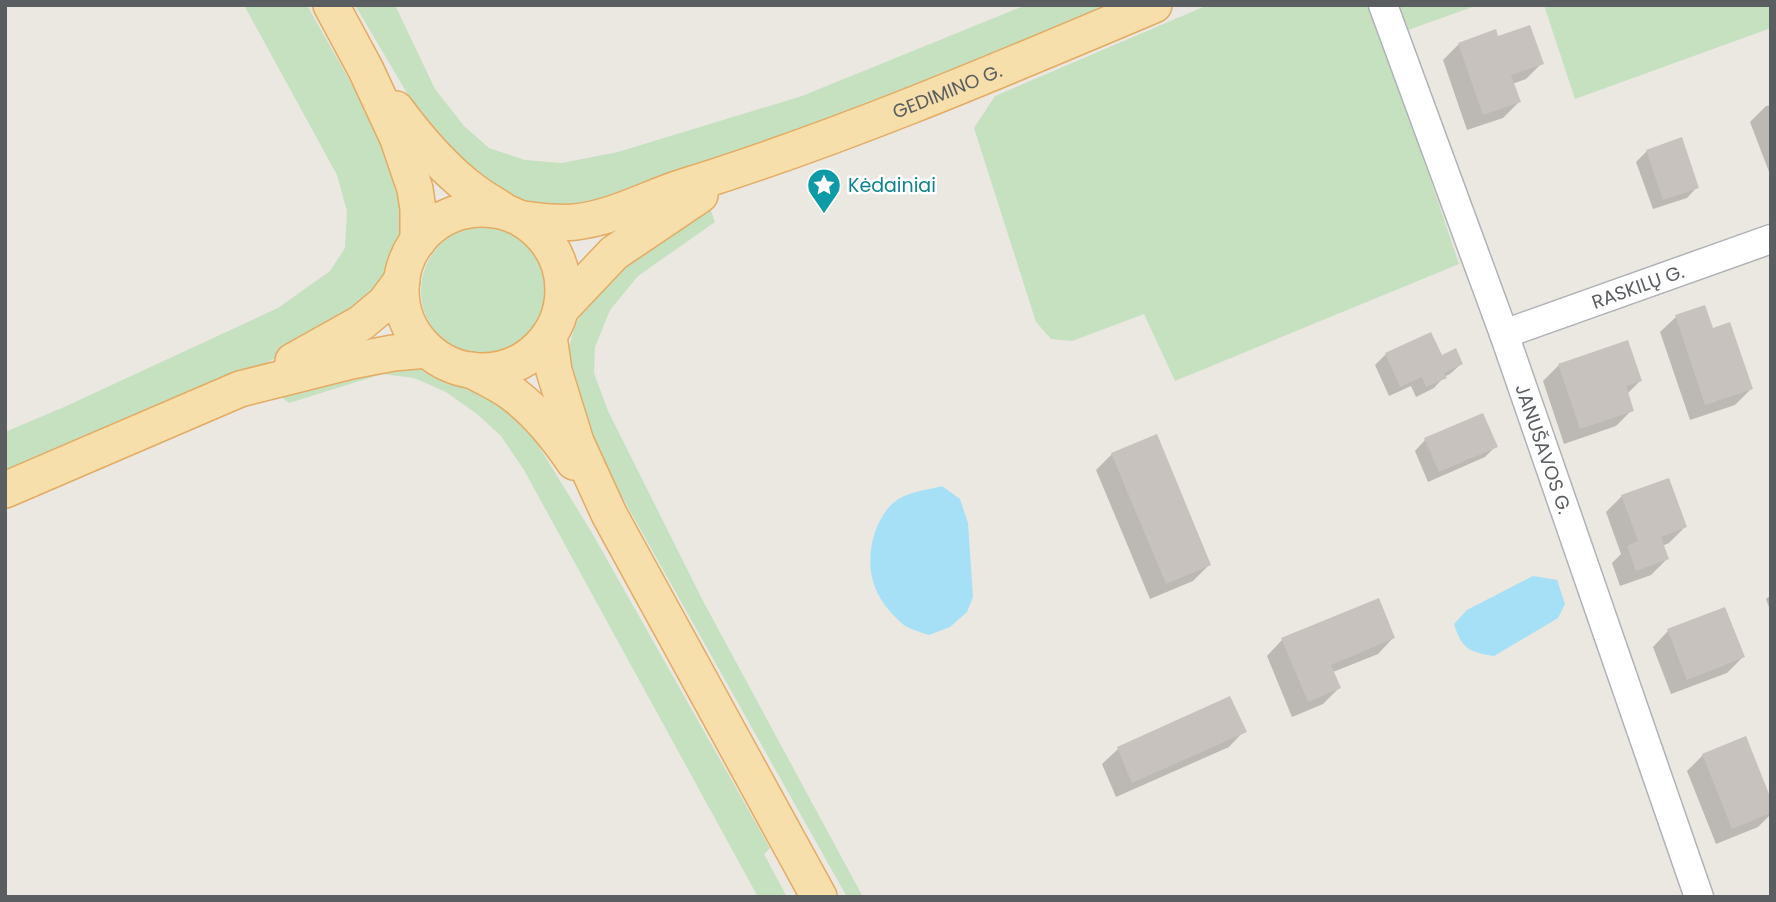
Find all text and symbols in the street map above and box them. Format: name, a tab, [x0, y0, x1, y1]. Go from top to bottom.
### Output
street label: GEDIMINO G.	[888, 57, 1006, 126]
place icon: Kėdainiai	[805, 166, 843, 215]
place label: Kėdainiai	[848, 172, 936, 199]
street label: RASKILŲ G.	[1588, 258, 1688, 316]
street label: JANUŠAVOS G.	[1508, 380, 1578, 518]

